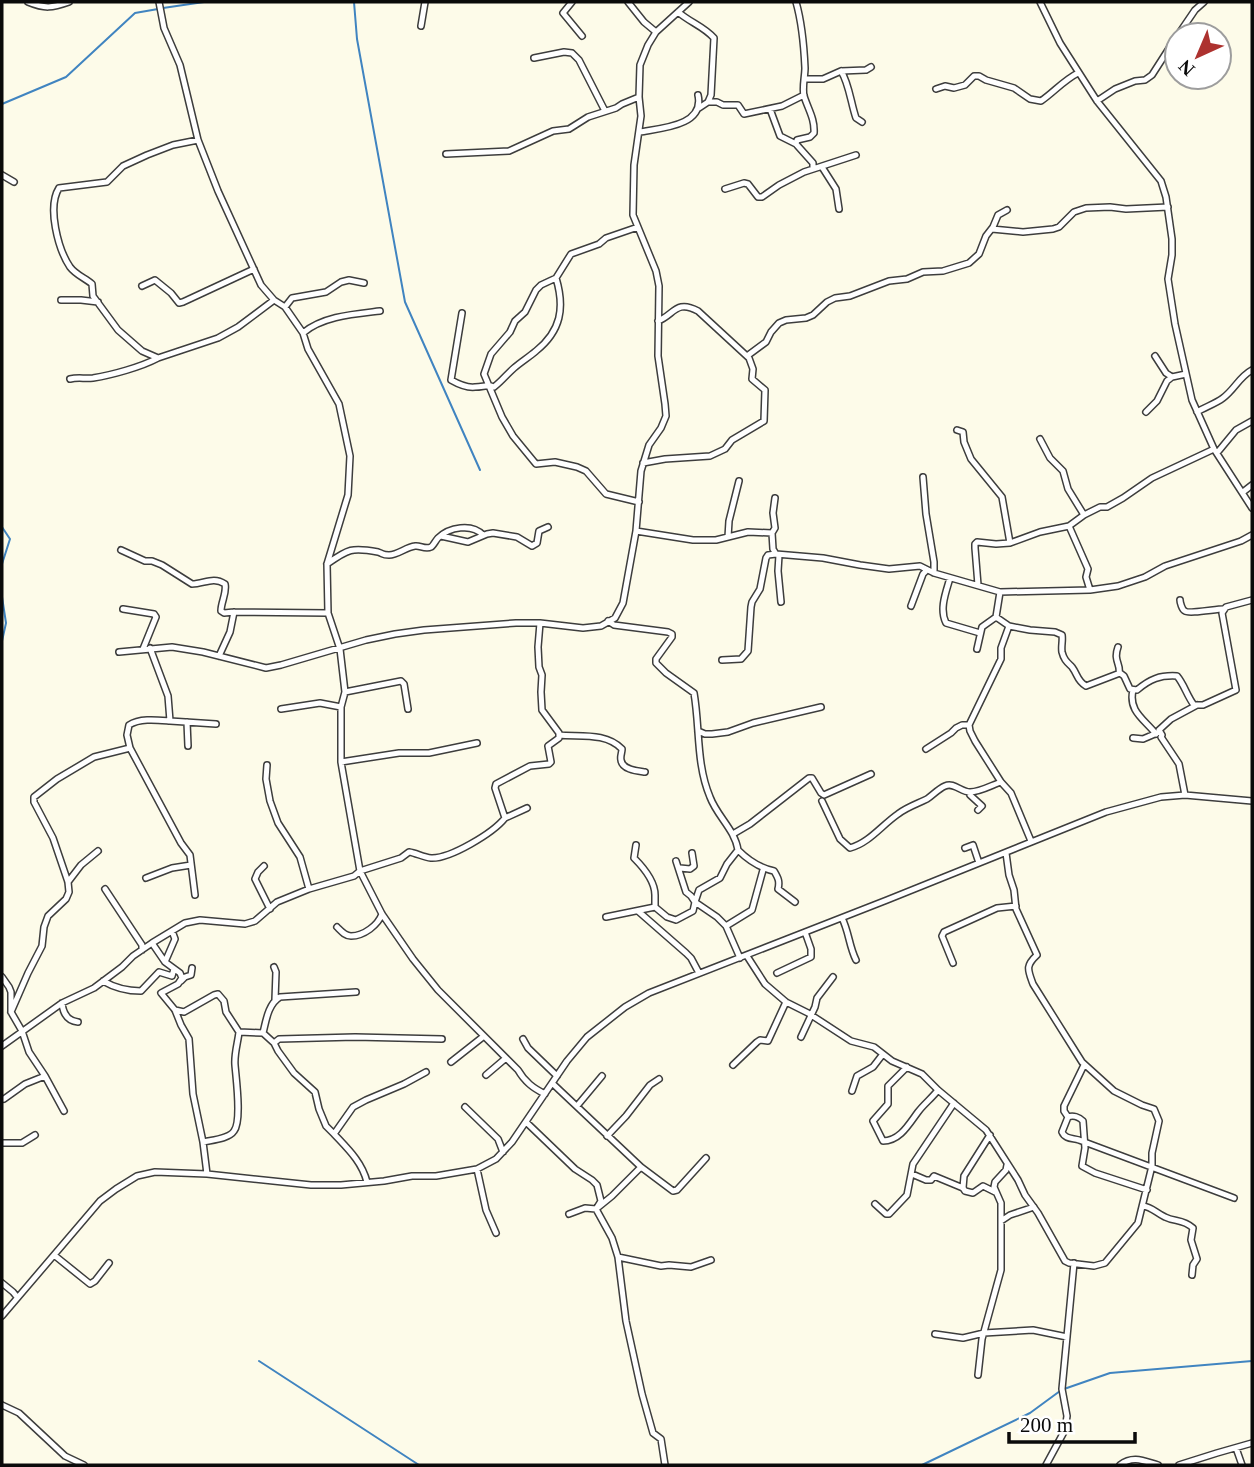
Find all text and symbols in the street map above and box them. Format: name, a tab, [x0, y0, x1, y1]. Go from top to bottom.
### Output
north arrow	[1163, 21, 1233, 91]
text: N	[1174, 55, 1199, 80]
scale bar	[1009, 1400, 1135, 1444]
text: 200 m	[1020, 1413, 1073, 1437]

